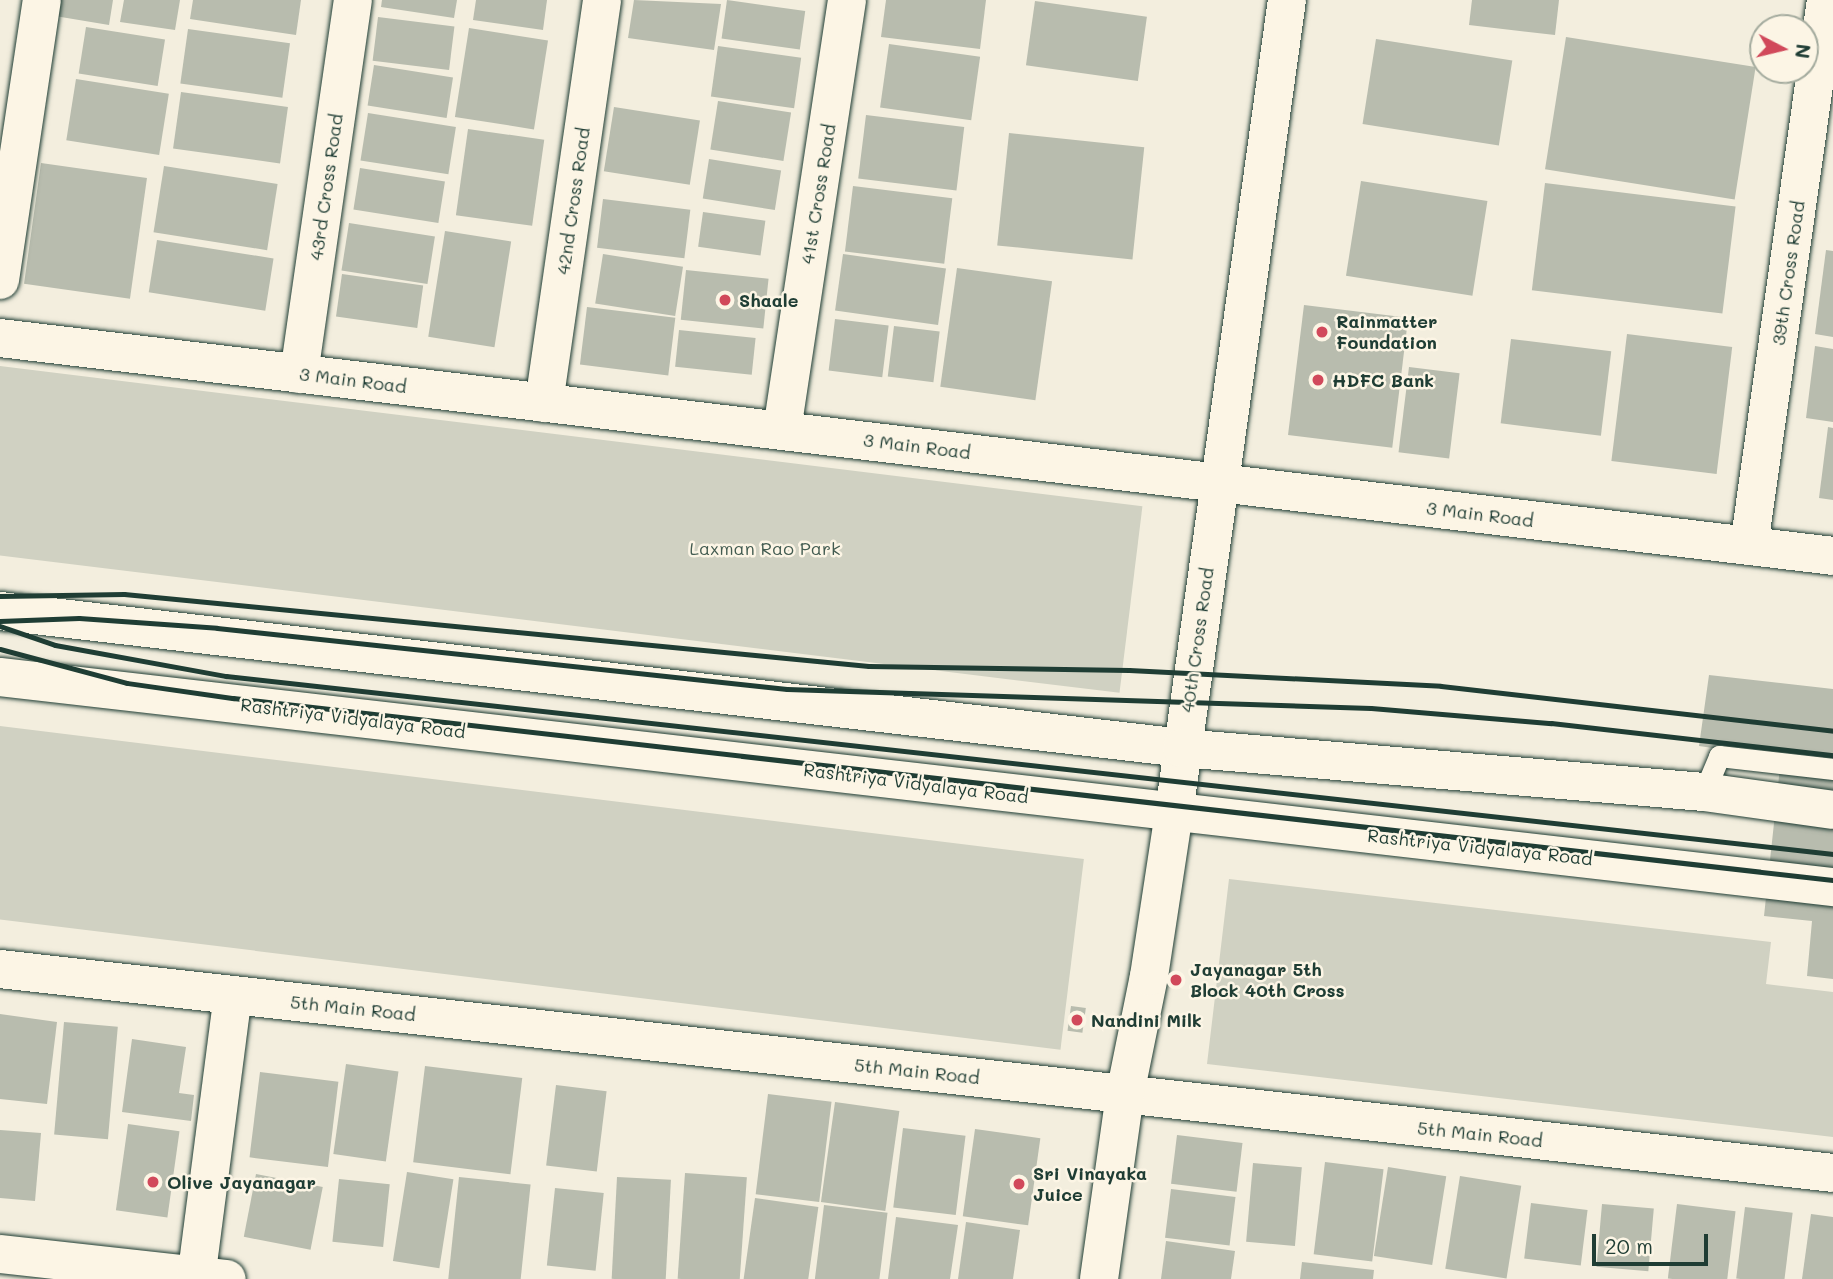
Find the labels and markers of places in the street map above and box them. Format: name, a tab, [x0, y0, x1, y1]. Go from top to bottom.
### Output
place label: Shaale	[739, 289, 798, 311]
marker: Shaale	[717, 292, 733, 308]
place label: Rainmatter Foundation	[1336, 311, 1437, 354]
marker: Rainmatter Foundation	[1314, 324, 1330, 340]
place label: HDFC Bank	[1332, 369, 1434, 391]
marker: HDFC Bank	[1310, 372, 1326, 388]
place label: Jayanagar 5th Block 40th Cross	[1190, 959, 1345, 1002]
marker: Jayanagar 5th Block 40th Cross	[1168, 972, 1184, 988]
place label: Nandini Milk	[1091, 1009, 1202, 1031]
marker: Nandini Milk	[1069, 1012, 1085, 1028]
place label: Sri Vinayaka Juice	[1033, 1163, 1147, 1206]
place label: Olive Jayanagar	[167, 1171, 316, 1193]
marker: Olive Jayanagar	[145, 1174, 161, 1190]
marker: Sri Vinayaka Juice	[1011, 1176, 1027, 1192]

